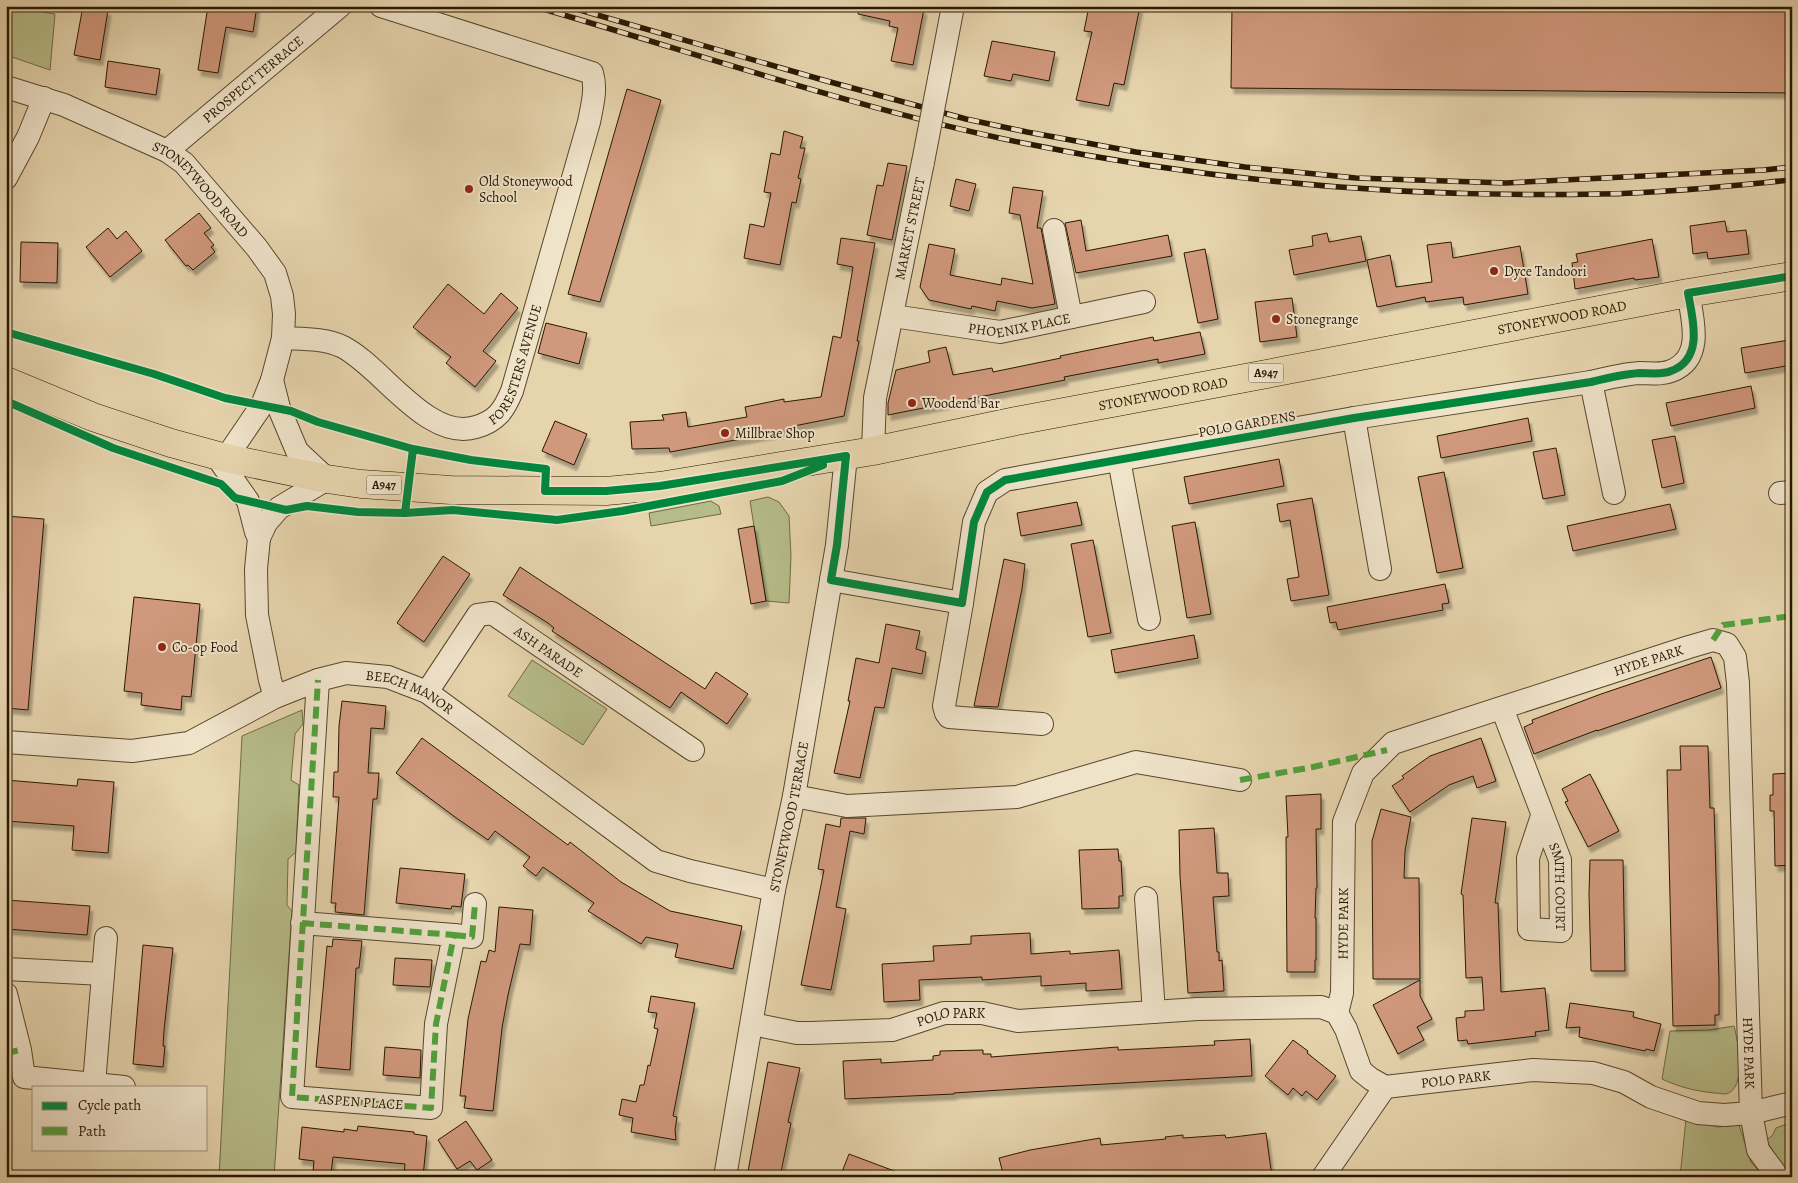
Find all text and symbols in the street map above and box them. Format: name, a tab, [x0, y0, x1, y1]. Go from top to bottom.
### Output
street label: PROSPECT TERRACE	[198, 31, 307, 127]
street label: STONEYWOOD ROAD	[149, 136, 253, 242]
place label: Old Stoneywood School	[479, 172, 573, 207]
street label: MARKET STREET	[890, 175, 929, 281]
marker: Old Stoneywood School	[463, 183, 475, 195]
place label: Dyce Tandoori	[1504, 262, 1587, 281]
marker: Dyce Tandoori	[1488, 265, 1500, 277]
street label: STONEYWOOD ROAD	[1496, 295, 1628, 339]
street label: FORESTERS AVENUE	[484, 302, 546, 429]
street label: PHOENIX PLACE	[967, 308, 1072, 342]
place label: Stonegrange	[1286, 310, 1359, 329]
marker: Stonegrange	[1270, 313, 1282, 325]
road number: A947	[1248, 363, 1284, 382]
street label: STONEYWOOD ROAD	[1097, 372, 1229, 415]
place label: Woodend Bar	[921, 394, 1001, 413]
marker: Woodend Bar	[906, 397, 918, 409]
street label: POLO GARDENS	[1197, 406, 1297, 442]
place label: Millbrae Shop	[735, 424, 815, 443]
marker: Millbrae Shop	[719, 427, 731, 439]
road number: A947	[366, 476, 402, 494]
street label: ASH PARADE	[510, 621, 587, 682]
place label: Co-op Food	[172, 638, 238, 657]
street label: HYDE PARK	[1611, 640, 1686, 680]
marker: Co-op Food	[156, 641, 168, 653]
street label: BEECH MANOR	[365, 665, 458, 718]
street label: STONEYWOOD TERRACE	[764, 740, 813, 894]
street label: SMITH COURT	[1545, 840, 1571, 931]
street label: HYDE PARK	[1333, 887, 1353, 960]
street label: POLO PARK	[914, 1004, 986, 1031]
street label: HYDE PARK	[1739, 1017, 1760, 1089]
street label: POLO PARK	[1420, 1065, 1492, 1092]
legend	[32, 1086, 208, 1150]
street label: ASPEN PLACE	[317, 1090, 404, 1114]
text: Cycle path	[78, 1095, 141, 1115]
text: Path	[78, 1121, 106, 1141]

